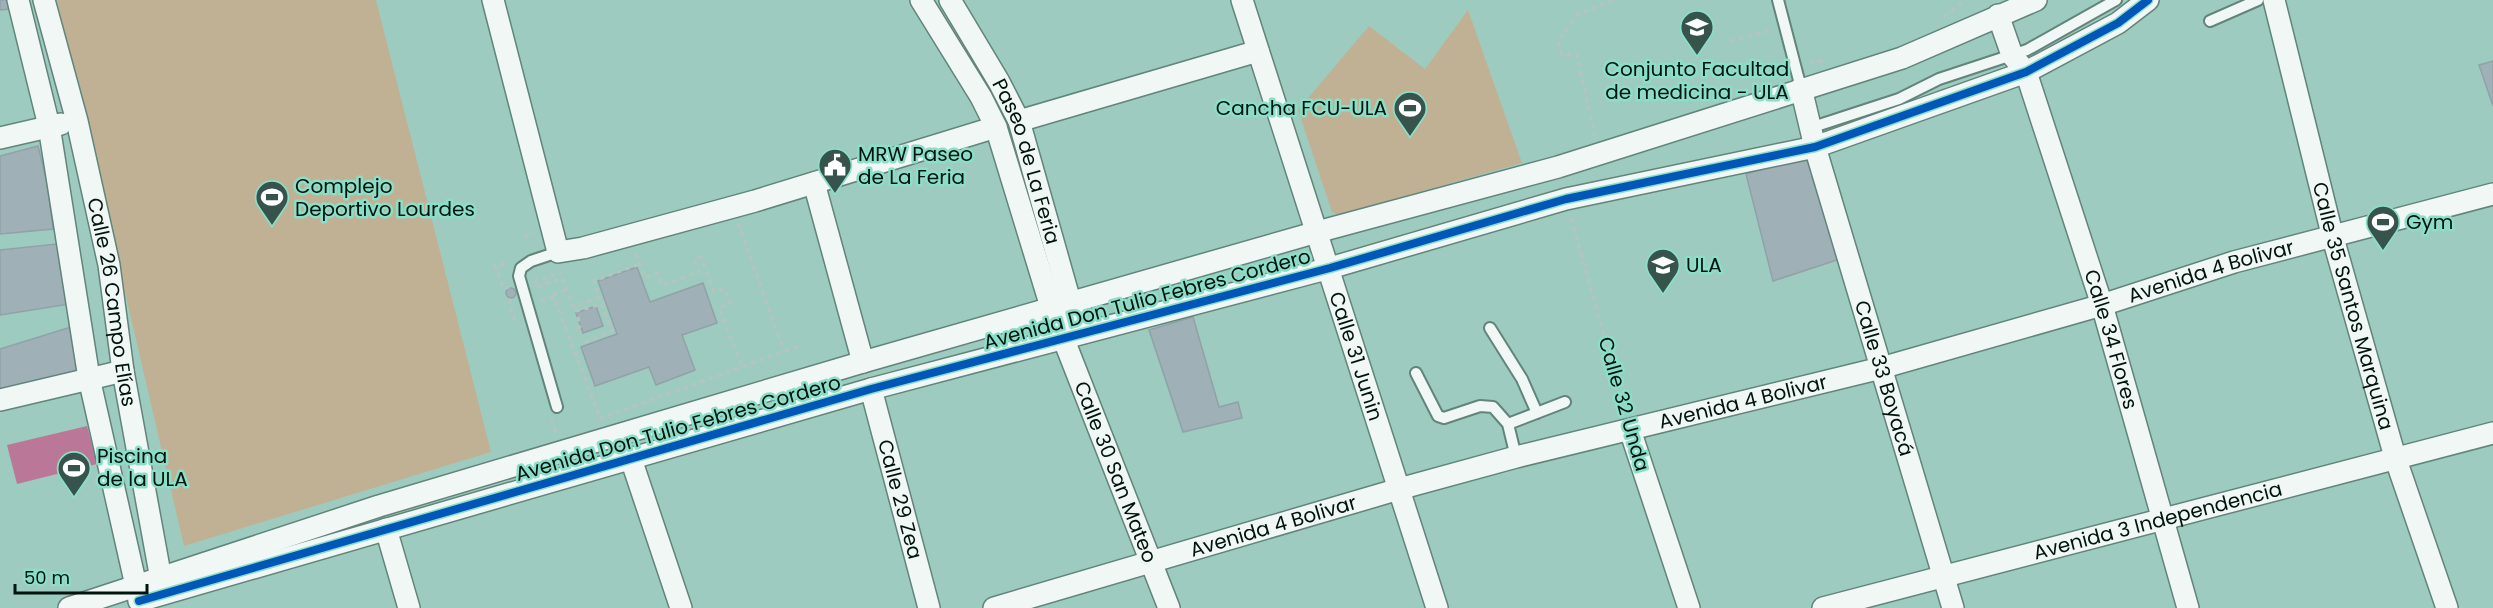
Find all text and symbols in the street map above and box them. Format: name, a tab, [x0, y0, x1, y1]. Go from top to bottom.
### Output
school or university icon: Conjunto Facultad de medicina - ULA	[1679, 9, 1715, 56]
place label: Conjunto Facultad de medicina - ULA	[1605, 55, 1789, 106]
street label: Paseo de La Feria	[986, 74, 1067, 247]
sports icon: Cancha FCU-ULA	[1392, 90, 1428, 137]
place label: Cancha FCU-ULA	[1216, 94, 1387, 122]
place label: MRW Paseo de La Feria	[858, 140, 973, 191]
public building icon: MRW Paseo de La Feria	[817, 147, 853, 194]
place label: Complejo Deportivo Lourdes	[295, 172, 475, 223]
sports icon: Complejo Deportivo Lourdes	[254, 179, 290, 226]
street label: Calle 35 Santos Marquina	[2306, 179, 2401, 433]
street label: Calle 26 Campo Elías	[80, 195, 143, 409]
sports icon: Gym	[2365, 204, 2401, 251]
place label: Gym	[2406, 208, 2453, 236]
street label: Avenida 4 Bolivar	[2124, 233, 2297, 310]
street label: Avenida Don Tulio Febres Cordero	[980, 242, 1314, 356]
school or university icon: ULA	[1645, 247, 1681, 294]
place label: ULA	[1686, 251, 1722, 279]
street label: Calle 34 Flores	[2077, 266, 2145, 412]
street label: Calle 31 Junin	[1322, 288, 1390, 424]
street label: Calle 33 Boyacá	[1848, 297, 1921, 459]
street label: Calle 32 Unda	[1591, 334, 1657, 474]
street label: Avenida Don Tulio Febres Cordero	[512, 368, 844, 488]
street label: Avenida 4 Bolivar	[1656, 368, 1830, 436]
street label: Calle 30 San Mateo	[1067, 377, 1164, 567]
street label: Calle 29 Zea	[871, 436, 929, 562]
place label: Piscina de la ULA	[97, 442, 188, 493]
sports icon: Piscina de la ULA	[56, 450, 92, 497]
street label: Avenida 3 Independencia	[2030, 475, 2285, 566]
street label: Avenida 4 Bolivar	[1187, 488, 1360, 564]
scale bar	[15, 557, 147, 595]
text: 50 m	[24, 565, 70, 590]

